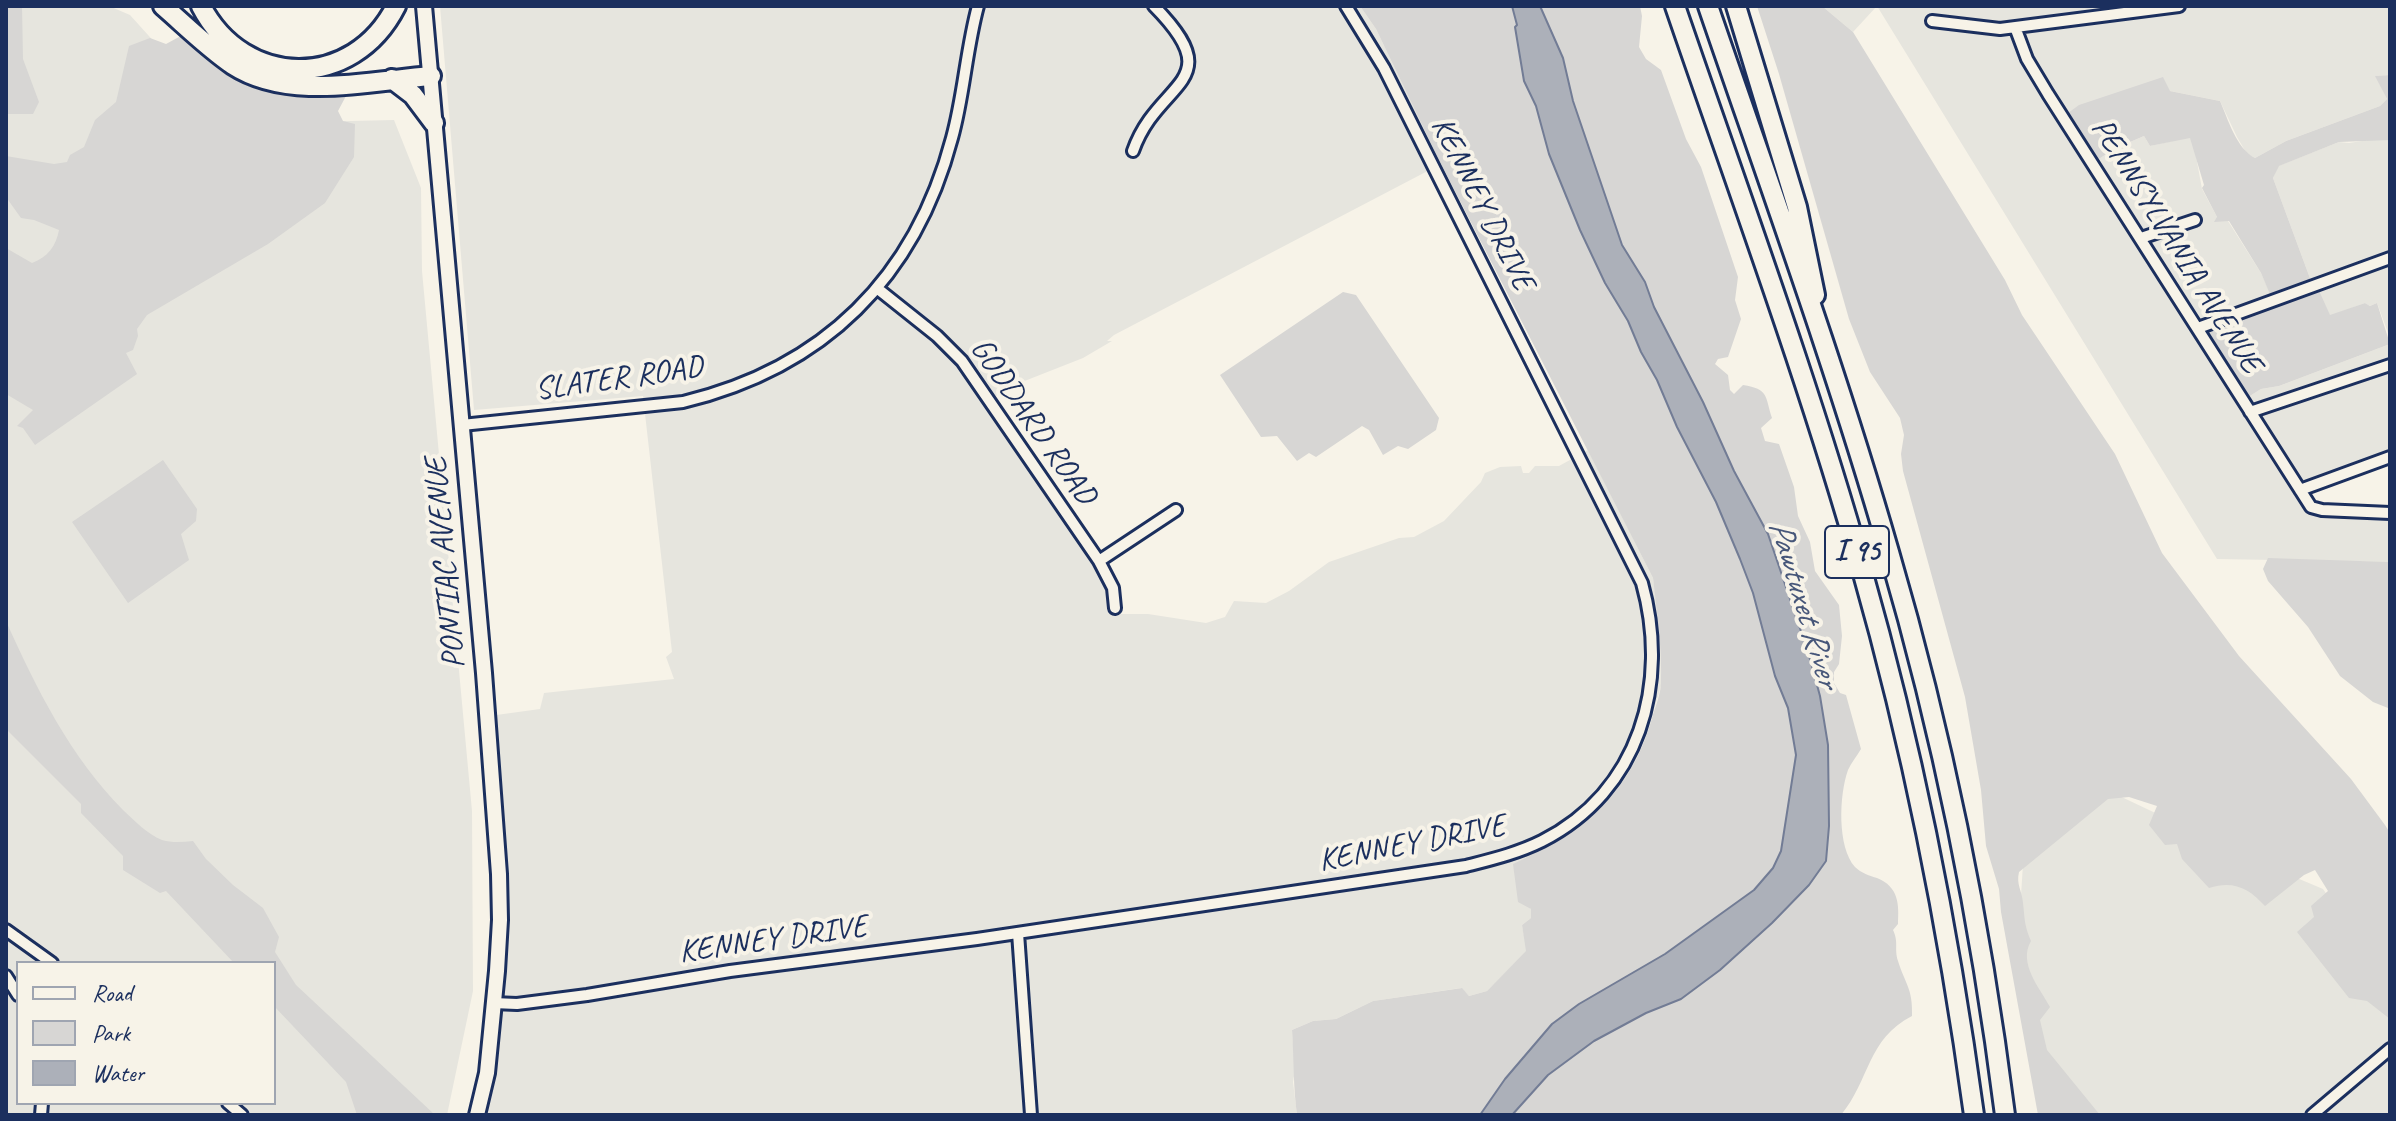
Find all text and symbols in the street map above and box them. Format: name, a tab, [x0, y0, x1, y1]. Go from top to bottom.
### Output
street label: KENNEY DRIVE	[1422, 111, 1542, 297]
street label: PENNSYLVANIA AVENUE	[2082, 112, 2270, 380]
street label: GODDARD ROAD	[961, 331, 1105, 513]
street label: SLATER ROAD	[533, 348, 705, 410]
street label: PONTIAC AVENUE	[418, 456, 474, 670]
water label: Pawtuxet River	[1758, 516, 1848, 692]
road number: I 95	[1825, 526, 1889, 578]
street label: KENNEY DRIVE	[1315, 807, 1509, 881]
street label: KENNEY DRIVE	[677, 908, 869, 972]
legend	[16, 961, 276, 1105]
text: Road	[92, 978, 132, 1008]
text: Park	[92, 1018, 130, 1048]
text: Water	[92, 1058, 144, 1088]

